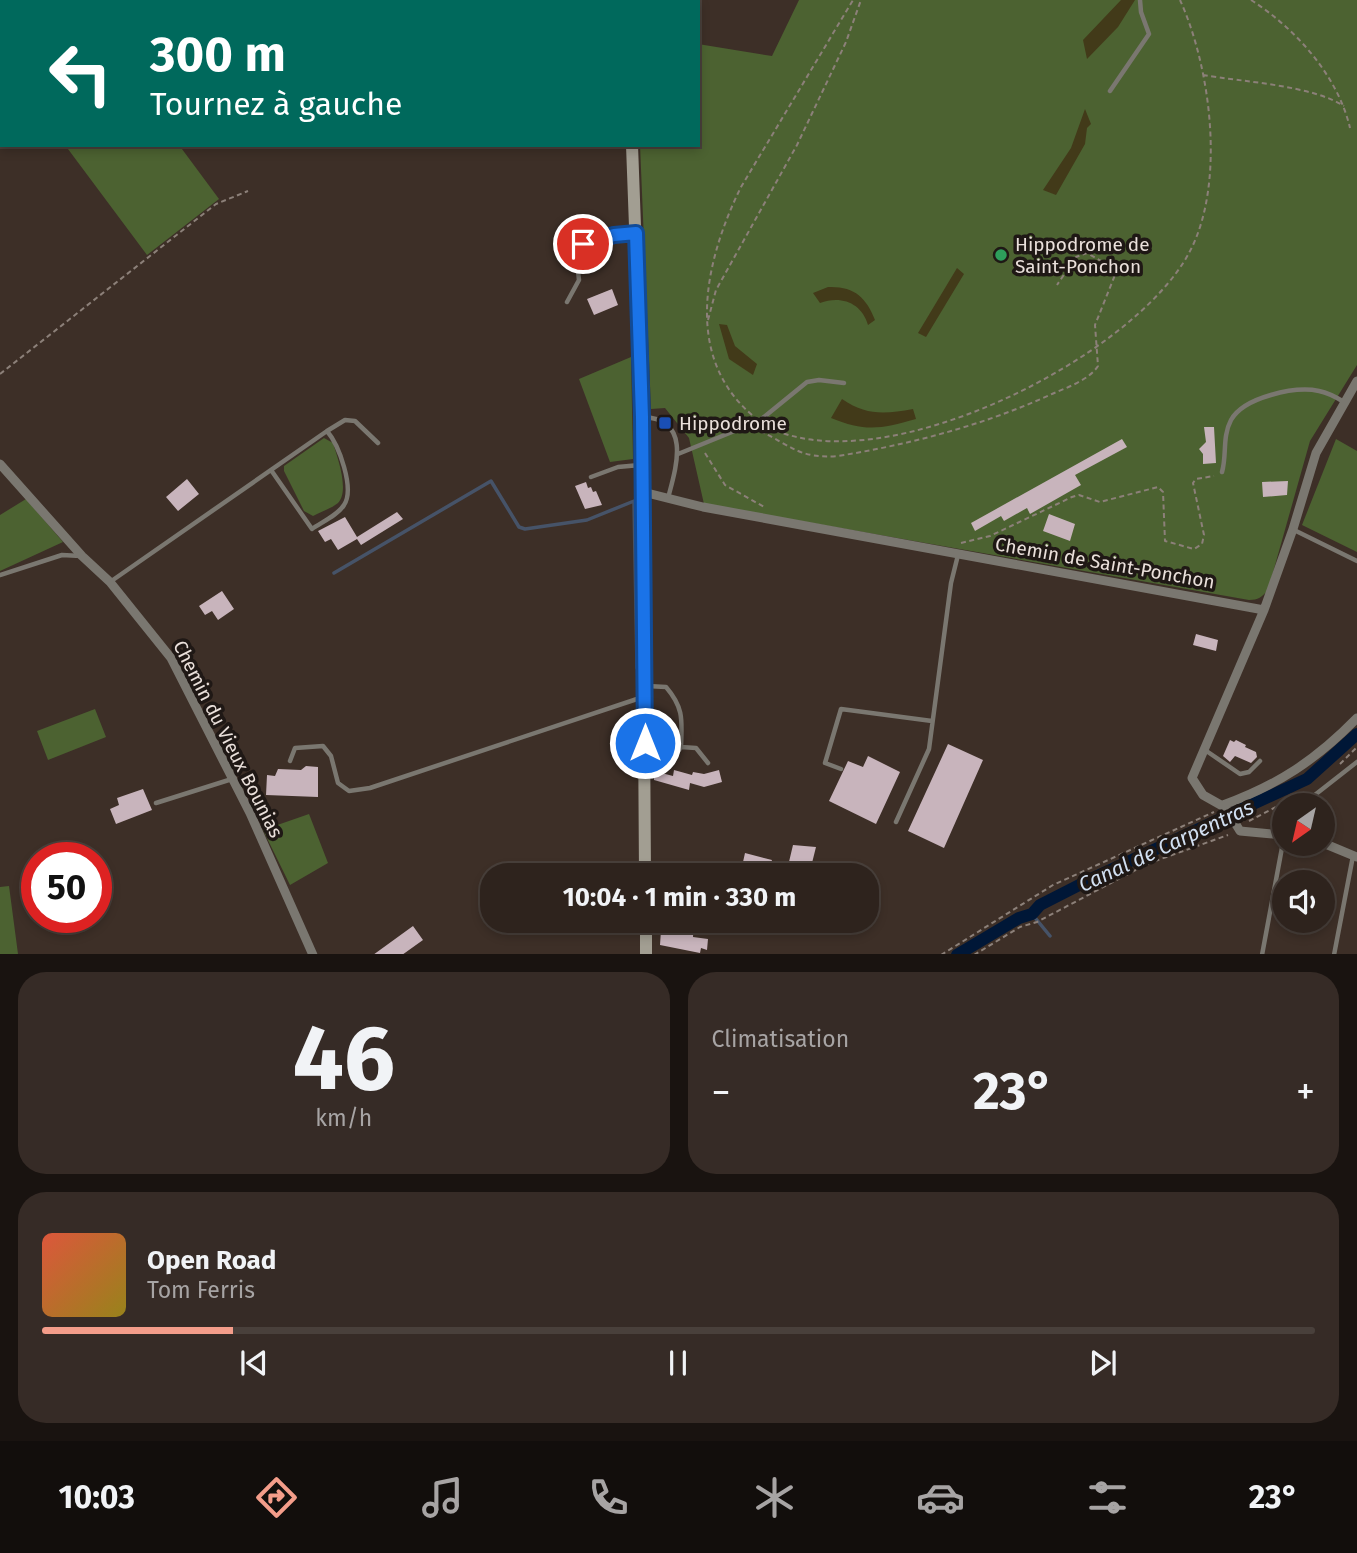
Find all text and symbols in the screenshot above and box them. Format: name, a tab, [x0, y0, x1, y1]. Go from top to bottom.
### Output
text: 300 m	[150, 25, 286, 84]
icon: left	[35, 28, 126, 119]
text: Tournez à gauche	[150, 85, 402, 123]
pin	[553, 214, 613, 274]
icon: arrive	[564, 225, 602, 263]
place label: Hippodrome de Saint-Ponchon	[1015, 233, 1150, 278]
marker: Hippodrome de Saint-Ponchon	[993, 247, 1009, 263]
place label: Hippodrome	[679, 412, 787, 435]
marker: Hippodrome	[657, 415, 673, 431]
street label: Chemin de Saint-Ponchon	[993, 532, 1217, 594]
street label: Chemin du Vieux Bounias	[168, 637, 288, 841]
position arrow	[608, 706, 682, 780]
north arrow	[1272, 793, 1335, 856]
map controls	[1272, 793, 1335, 933]
water label: Canal de Carpentras	[1074, 794, 1258, 898]
speed limit sign: 50	[21, 842, 112, 933]
button: sound	[1272, 870, 1335, 933]
text: 10:04 · 1 min · 330 m	[563, 882, 796, 913]
text: 46	[292, 1004, 395, 1113]
text: Climatisation	[712, 1025, 849, 1053]
text: 23°	[973, 1060, 1054, 1123]
text: −	[712, 1069, 731, 1115]
text: +	[1296, 1069, 1315, 1115]
text: km/h	[315, 1104, 372, 1132]
text: Open Road	[147, 1245, 276, 1276]
text: Tom Ferris	[147, 1276, 255, 1304]
icon: previous	[235, 1344, 273, 1382]
icon: pause	[659, 1344, 697, 1382]
icon: next	[1084, 1344, 1122, 1382]
icon: directions	[252, 1473, 301, 1522]
icon: music	[418, 1473, 467, 1522]
icon: phone	[584, 1473, 633, 1522]
icon: climate	[750, 1473, 799, 1522]
icon: car	[916, 1473, 965, 1522]
icon: filters	[1083, 1473, 1132, 1522]
text: 10:03	[59, 1478, 135, 1516]
text: 23°	[1249, 1478, 1298, 1516]

